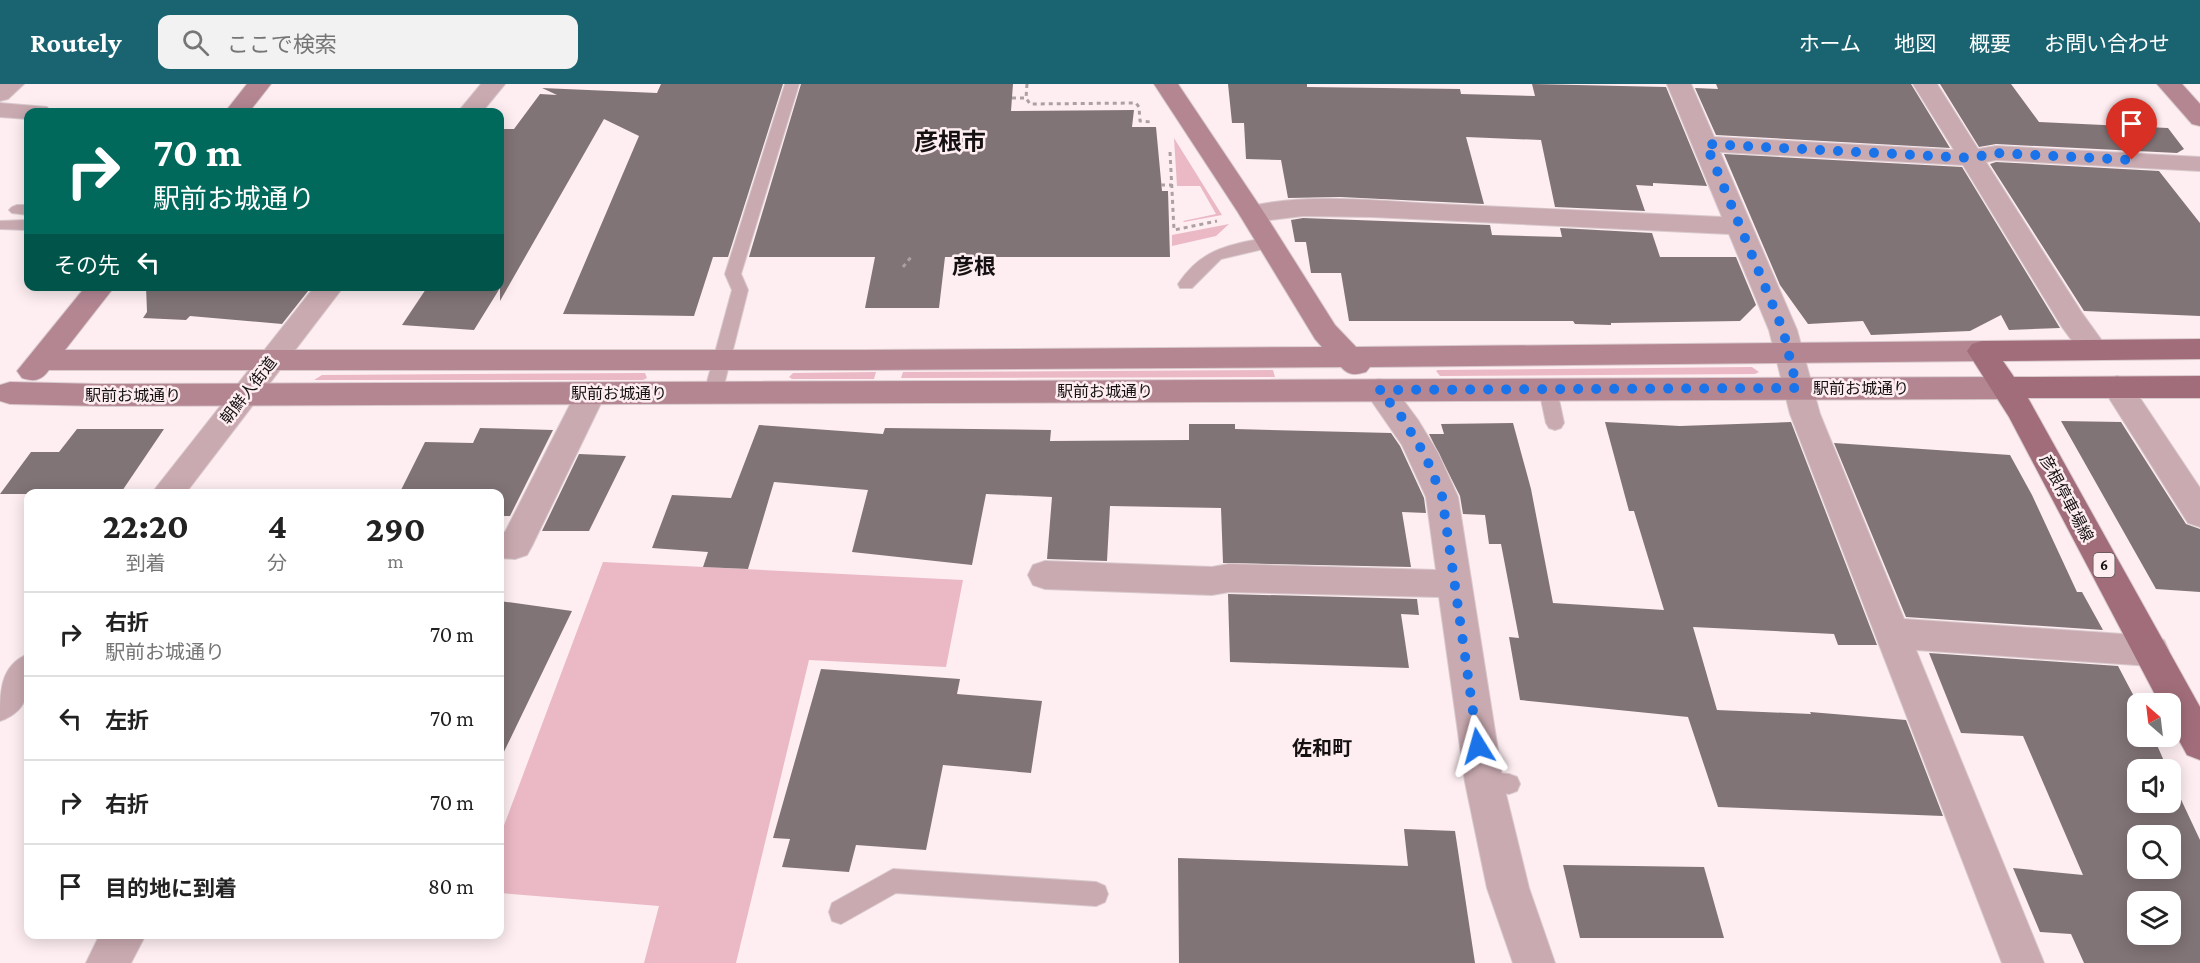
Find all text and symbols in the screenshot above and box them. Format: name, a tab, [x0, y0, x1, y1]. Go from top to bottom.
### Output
search box	[158, 15, 578, 69]
icon: search	[179, 26, 212, 59]
text: Routely	[30, 27, 122, 58]
text: ここで検索	[227, 32, 337, 57]
text: ホーム	[1799, 32, 1861, 56]
text: 地図	[1894, 32, 1936, 56]
text: 概要	[1969, 32, 2011, 56]
text: お問い合わせ	[2044, 32, 2170, 56]
pin	[2106, 98, 2157, 160]
icon: arrive	[2115, 107, 2148, 140]
text: 70 m	[153, 128, 242, 175]
district label: 彦根市	[914, 128, 986, 155]
icon: right	[54, 132, 132, 210]
text: 駅前お城通り	[153, 184, 315, 214]
icon: left	[132, 246, 165, 279]
text: その先	[54, 253, 120, 278]
district label: 彦根	[952, 254, 996, 279]
street label: 朝鮮人街道	[217, 354, 280, 427]
street label: 駅前お城通り	[1813, 380, 1909, 397]
street label: 駅前お城通り	[1057, 383, 1153, 400]
street label: 駅前お城通り	[571, 385, 667, 402]
street label: 駅前お城通り	[85, 387, 181, 404]
street label: 彦根停車場線	[2037, 452, 2097, 545]
text: 22:20	[102, 506, 189, 546]
text: 4	[268, 506, 287, 546]
text: 290	[366, 509, 426, 549]
text: m	[388, 550, 404, 572]
text: 到着	[126, 552, 166, 574]
text: 分	[267, 552, 287, 574]
road number: 6	[2094, 553, 2114, 577]
text: 右折	[105, 610, 149, 635]
icon: right	[54, 618, 87, 651]
text: 70 m	[430, 622, 474, 647]
text: 駅前お城通り	[105, 641, 225, 663]
north arrow	[2127, 693, 2181, 747]
map controls	[2127, 693, 2181, 945]
icon: left	[54, 702, 87, 735]
text: 70 m	[430, 706, 474, 731]
text: 左折	[105, 708, 149, 733]
position arrow	[1446, 714, 1510, 778]
district label: 佐和町	[1292, 737, 1352, 759]
button: sound	[2127, 759, 2181, 813]
icon: right	[54, 786, 87, 819]
text: 70 m	[430, 790, 474, 815]
text: 右折	[105, 792, 149, 817]
button: search	[2127, 825, 2181, 879]
icon: arrive	[54, 870, 87, 903]
text: 80 m	[428, 874, 474, 899]
text: 目的地に到着	[105, 876, 237, 901]
button: layers	[2127, 891, 2181, 945]

